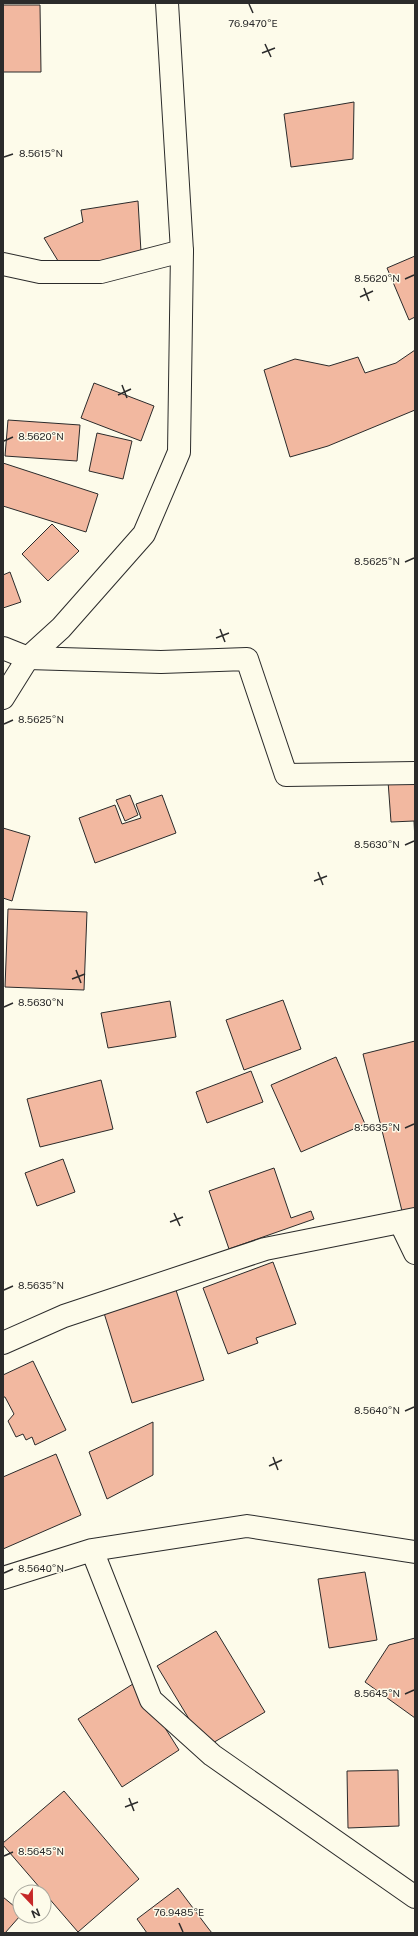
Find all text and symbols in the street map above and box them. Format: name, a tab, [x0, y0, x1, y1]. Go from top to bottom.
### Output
text: 76.9470°E	[228, 17, 278, 29]
text: 8.5615°N	[19, 147, 63, 159]
text: 8.5620°N	[354, 272, 400, 284]
text: 8.5620°N	[18, 430, 64, 442]
text: 8.5625°N	[354, 555, 400, 567]
text: 8.5625°N	[18, 713, 64, 725]
text: 8.5630°N	[354, 838, 400, 850]
text: 8.5630°N	[18, 996, 64, 1008]
text: 8.5635°N	[354, 1121, 400, 1133]
text: 8.5635°N	[18, 1279, 64, 1291]
text: 8.5640°N	[354, 1404, 400, 1416]
text: 8.5640°N	[18, 1562, 64, 1574]
text: 8.5645°N	[354, 1687, 400, 1699]
text: 8.5645°N	[18, 1845, 64, 1857]
north arrow	[12, 1884, 52, 1924]
text: N	[30, 1906, 42, 1920]
text: 76.9485°E	[154, 1906, 204, 1918]

